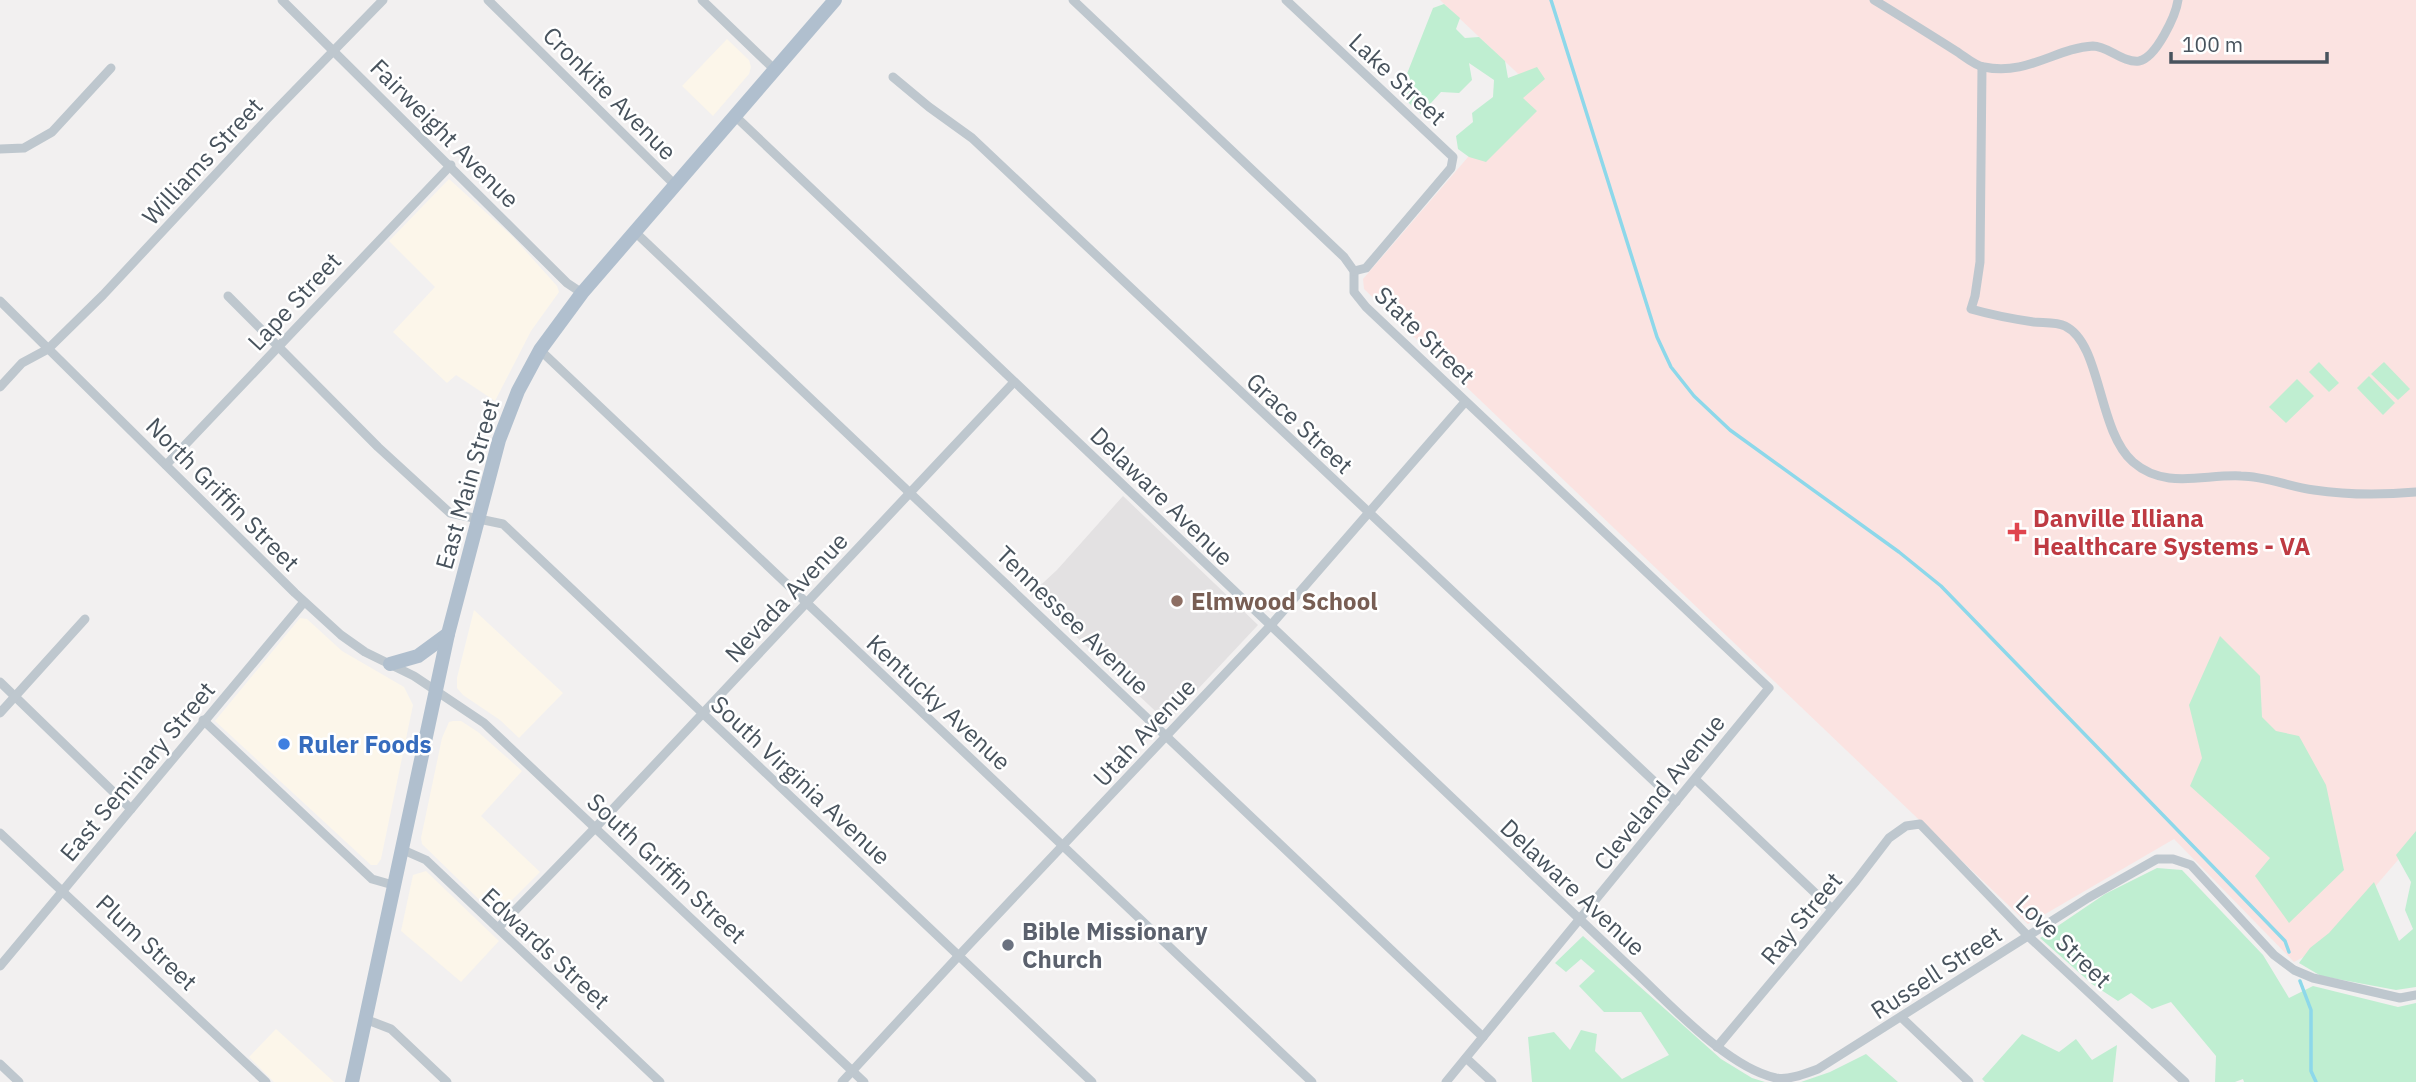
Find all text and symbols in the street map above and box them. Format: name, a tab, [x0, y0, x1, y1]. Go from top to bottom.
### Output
street label: Cronkite Avenue	[536, 19, 684, 167]
scale bar	[2171, 21, 2327, 65]
street label: Lake Street	[1343, 26, 1453, 132]
text: 100 m	[2182, 30, 2243, 58]
street label: Fairweight Avenue	[364, 52, 526, 214]
street label: Williams Street	[135, 90, 269, 232]
street label: Lape Street	[240, 245, 348, 357]
street label: State Street	[1368, 279, 1482, 391]
street label: Grace Street	[1240, 365, 1360, 481]
street label: East Main Street	[427, 395, 507, 573]
street label: North Griffin Street	[139, 410, 307, 578]
street label: Delaware Avenue	[1084, 419, 1240, 573]
place label: Danville Illiana Healthcare Systems - VA	[2033, 502, 2310, 562]
marker: Danville Illiana Healthcare Systems - VA	[2007, 522, 2027, 542]
street label: Nevada Avenue	[717, 525, 855, 669]
street label: Tennessee Avenue	[990, 539, 1156, 701]
place label: Elmwood School	[1191, 585, 1377, 617]
marker: Elmwood School	[1169, 593, 1185, 609]
street label: Kentucky Avenue	[860, 627, 1018, 777]
street label: Utah Avenue	[1086, 671, 1202, 793]
street label: East Seminary Street	[52, 674, 222, 868]
street label: South Virginia Avenue	[704, 688, 898, 872]
street label: Cleveland Avenue	[1586, 707, 1732, 877]
place label: Ruler Foods	[298, 728, 432, 760]
marker: Ruler Foods	[276, 736, 292, 752]
street label: South Griffin Street	[580, 786, 754, 950]
street label: Delaware Avenue	[1494, 811, 1652, 963]
street label: Ray Street	[1753, 865, 1849, 971]
street label: Edwards Street	[475, 880, 617, 1016]
street label: Plum Street	[90, 887, 204, 997]
street label: Love Street	[2009, 887, 2119, 995]
place label: Bible Missionary Church	[1022, 915, 1208, 975]
street label: Russell Street	[1864, 918, 2008, 1026]
marker: Bible Missionary Church	[1000, 937, 1016, 953]

